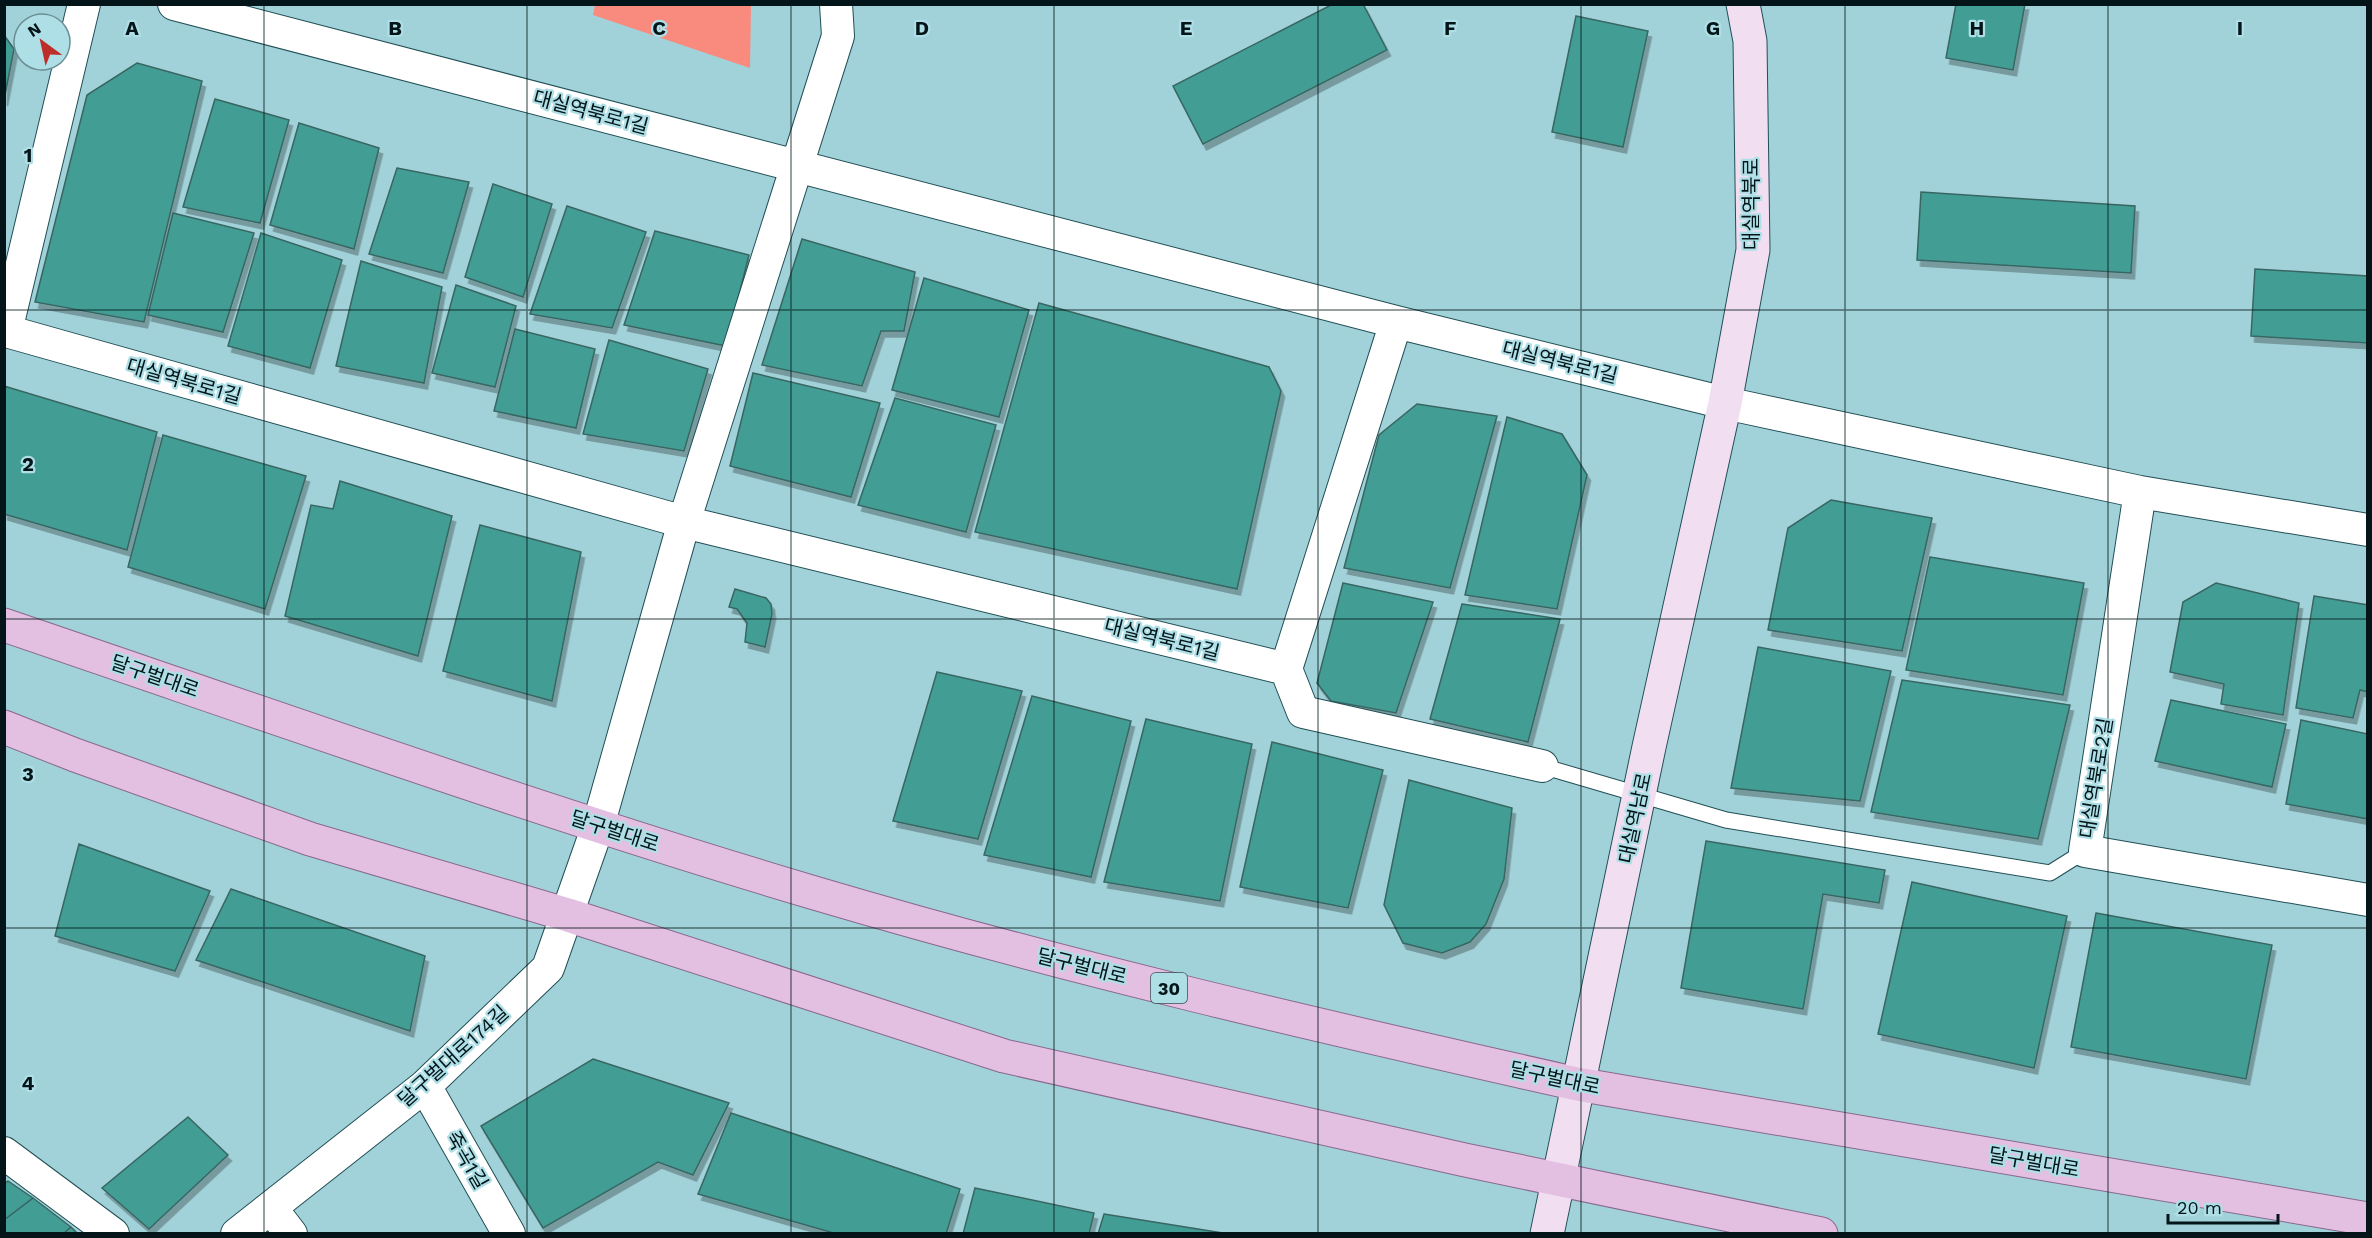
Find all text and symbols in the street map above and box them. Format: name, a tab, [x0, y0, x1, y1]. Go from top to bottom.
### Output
north arrow	[12, 12, 72, 72]
text: A	[125, 16, 139, 40]
text: B	[388, 16, 402, 40]
text: C	[652, 16, 666, 40]
text: D	[915, 16, 929, 40]
text: E	[1180, 16, 1192, 40]
text: F	[1444, 16, 1456, 40]
text: G	[1706, 16, 1720, 40]
text: H	[1970, 16, 1984, 40]
text: I	[2237, 16, 2243, 40]
text: N	[24, 19, 44, 41]
street label: 대실역북로1길	[531, 85, 651, 139]
text: 1	[24, 143, 32, 167]
street label: 대실역북로	[1739, 158, 1763, 250]
street label: 대실역북로1길	[1500, 336, 1620, 388]
street label: 대실역북로1길	[124, 353, 244, 409]
text: 2	[22, 452, 34, 476]
street label: 대실역북로1길	[1102, 613, 1222, 665]
street label: 달구벌대로	[108, 650, 202, 702]
street label: 대실역북로2길	[2075, 716, 2117, 840]
text: 3	[22, 762, 34, 786]
street label: 대실역남로	[1614, 771, 1656, 865]
street label: 달구벌대로	[568, 805, 662, 857]
street label: 달구벌대로	[1034, 943, 1130, 989]
road number: 30	[1151, 973, 1187, 1003]
street label: 달구벌대로174길	[393, 1000, 513, 1112]
street label: 달구벌대로	[1508, 1057, 1602, 1099]
text: 4	[22, 1071, 35, 1095]
street label: 죽곡1길	[441, 1127, 493, 1193]
street label: 달구벌대로	[1987, 1142, 2081, 1182]
scale bar	[2168, 1187, 2278, 1225]
text: 20 m	[2177, 1197, 2222, 1218]

